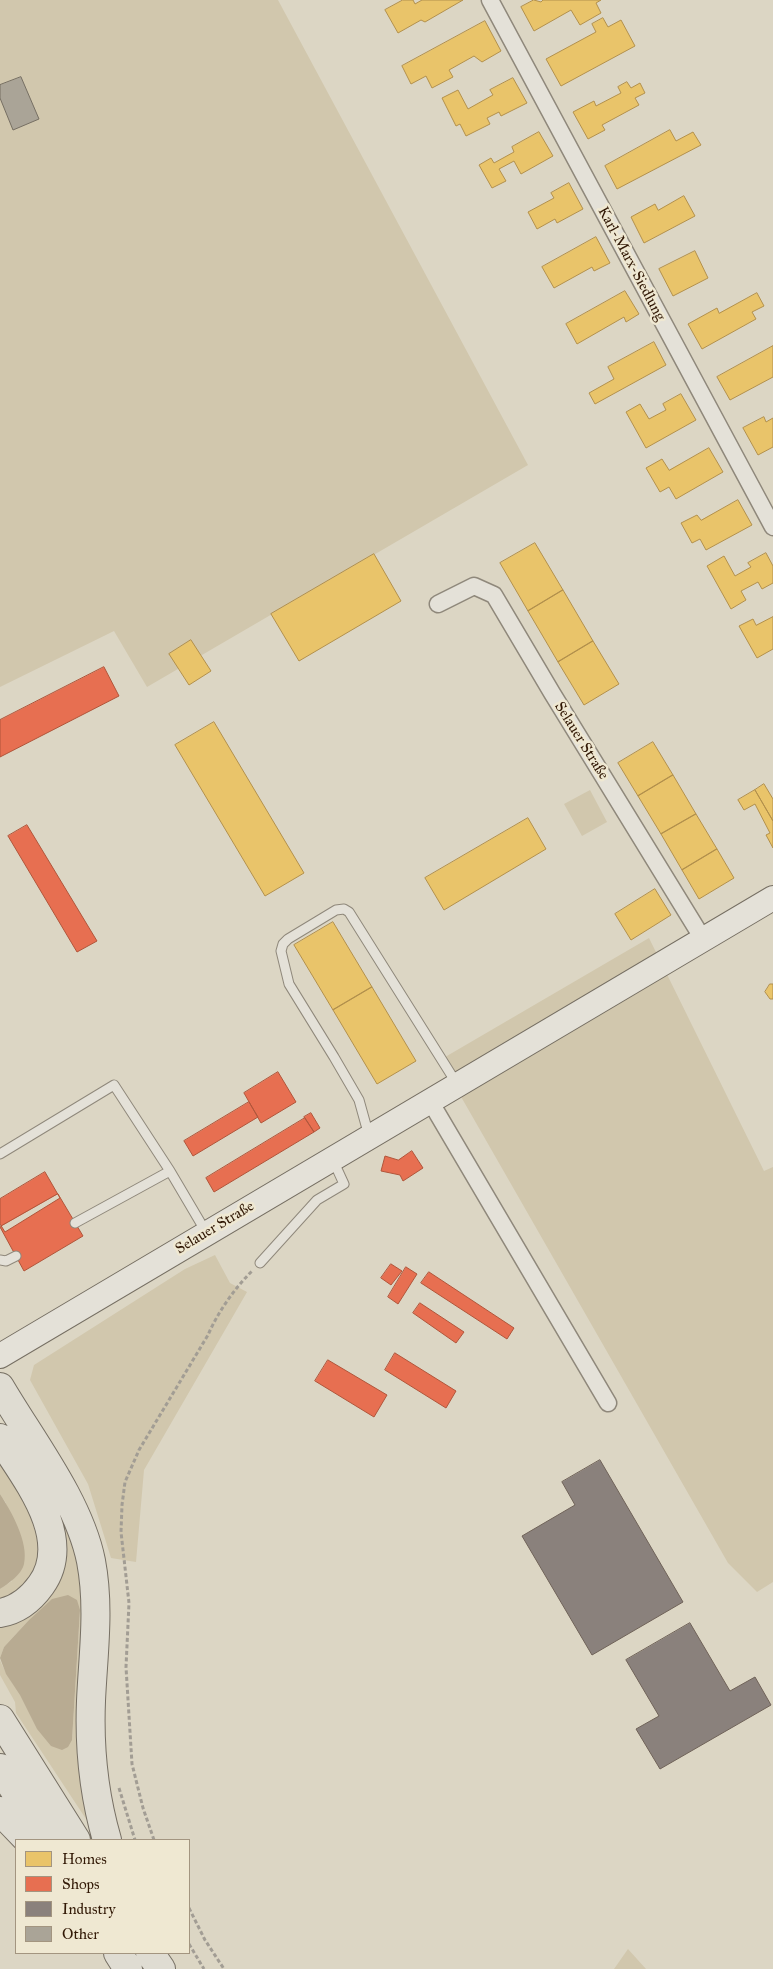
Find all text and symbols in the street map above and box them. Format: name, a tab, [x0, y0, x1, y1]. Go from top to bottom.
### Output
street label: Karl-Marx-Siedlung	[593, 204, 669, 324]
street label: Selauer Straße	[550, 699, 612, 783]
street label: Selauer Straße	[173, 1198, 257, 1258]
legend	[15, 1839, 190, 1954]
text: Homes	[62, 1850, 107, 1868]
text: Shops	[62, 1875, 100, 1893]
text: Industry	[62, 1900, 116, 1918]
text: Other	[62, 1925, 99, 1943]

